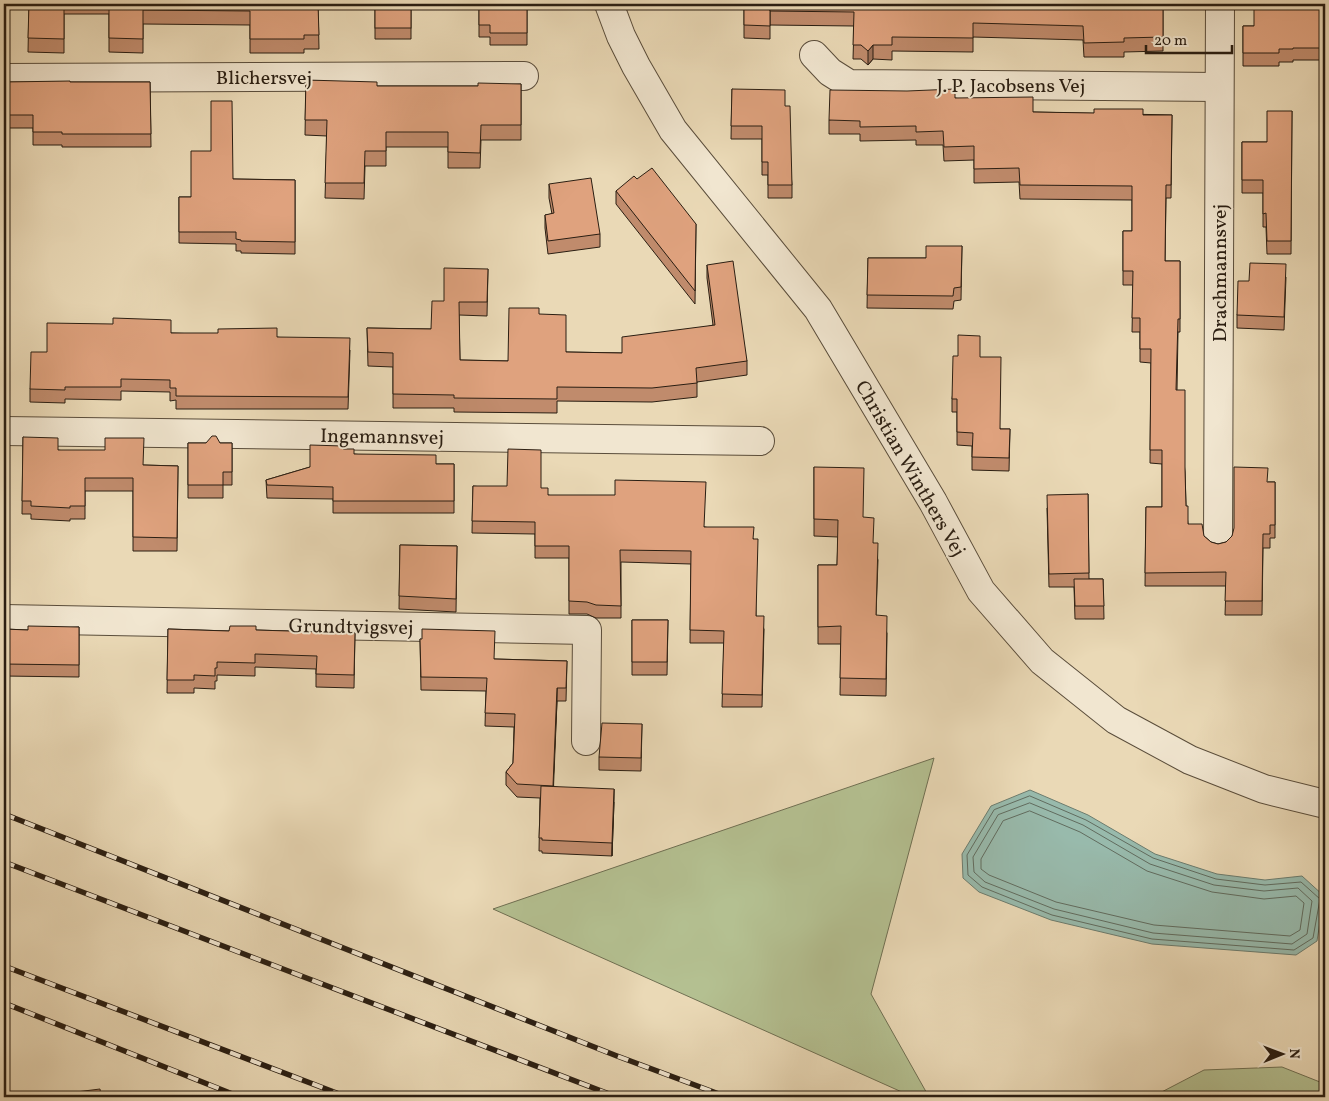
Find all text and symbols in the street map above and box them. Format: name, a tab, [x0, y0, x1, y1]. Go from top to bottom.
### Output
scale bar	[1146, 22, 1233, 54]
text: 20 m	[1154, 31, 1187, 52]
street label: Blichersvej	[216, 65, 312, 93]
street label: J. P. Jacobsens Vej	[937, 73, 1085, 101]
street label: Drachmannsvej	[1207, 204, 1235, 342]
street label: Christian Winthers Vej	[847, 376, 971, 562]
street label: Ingemannsvej	[320, 423, 444, 453]
street label: Grundtvigsvej	[288, 613, 414, 643]
north arrow	[1256, 1028, 1306, 1078]
text: N	[1284, 1049, 1303, 1059]

